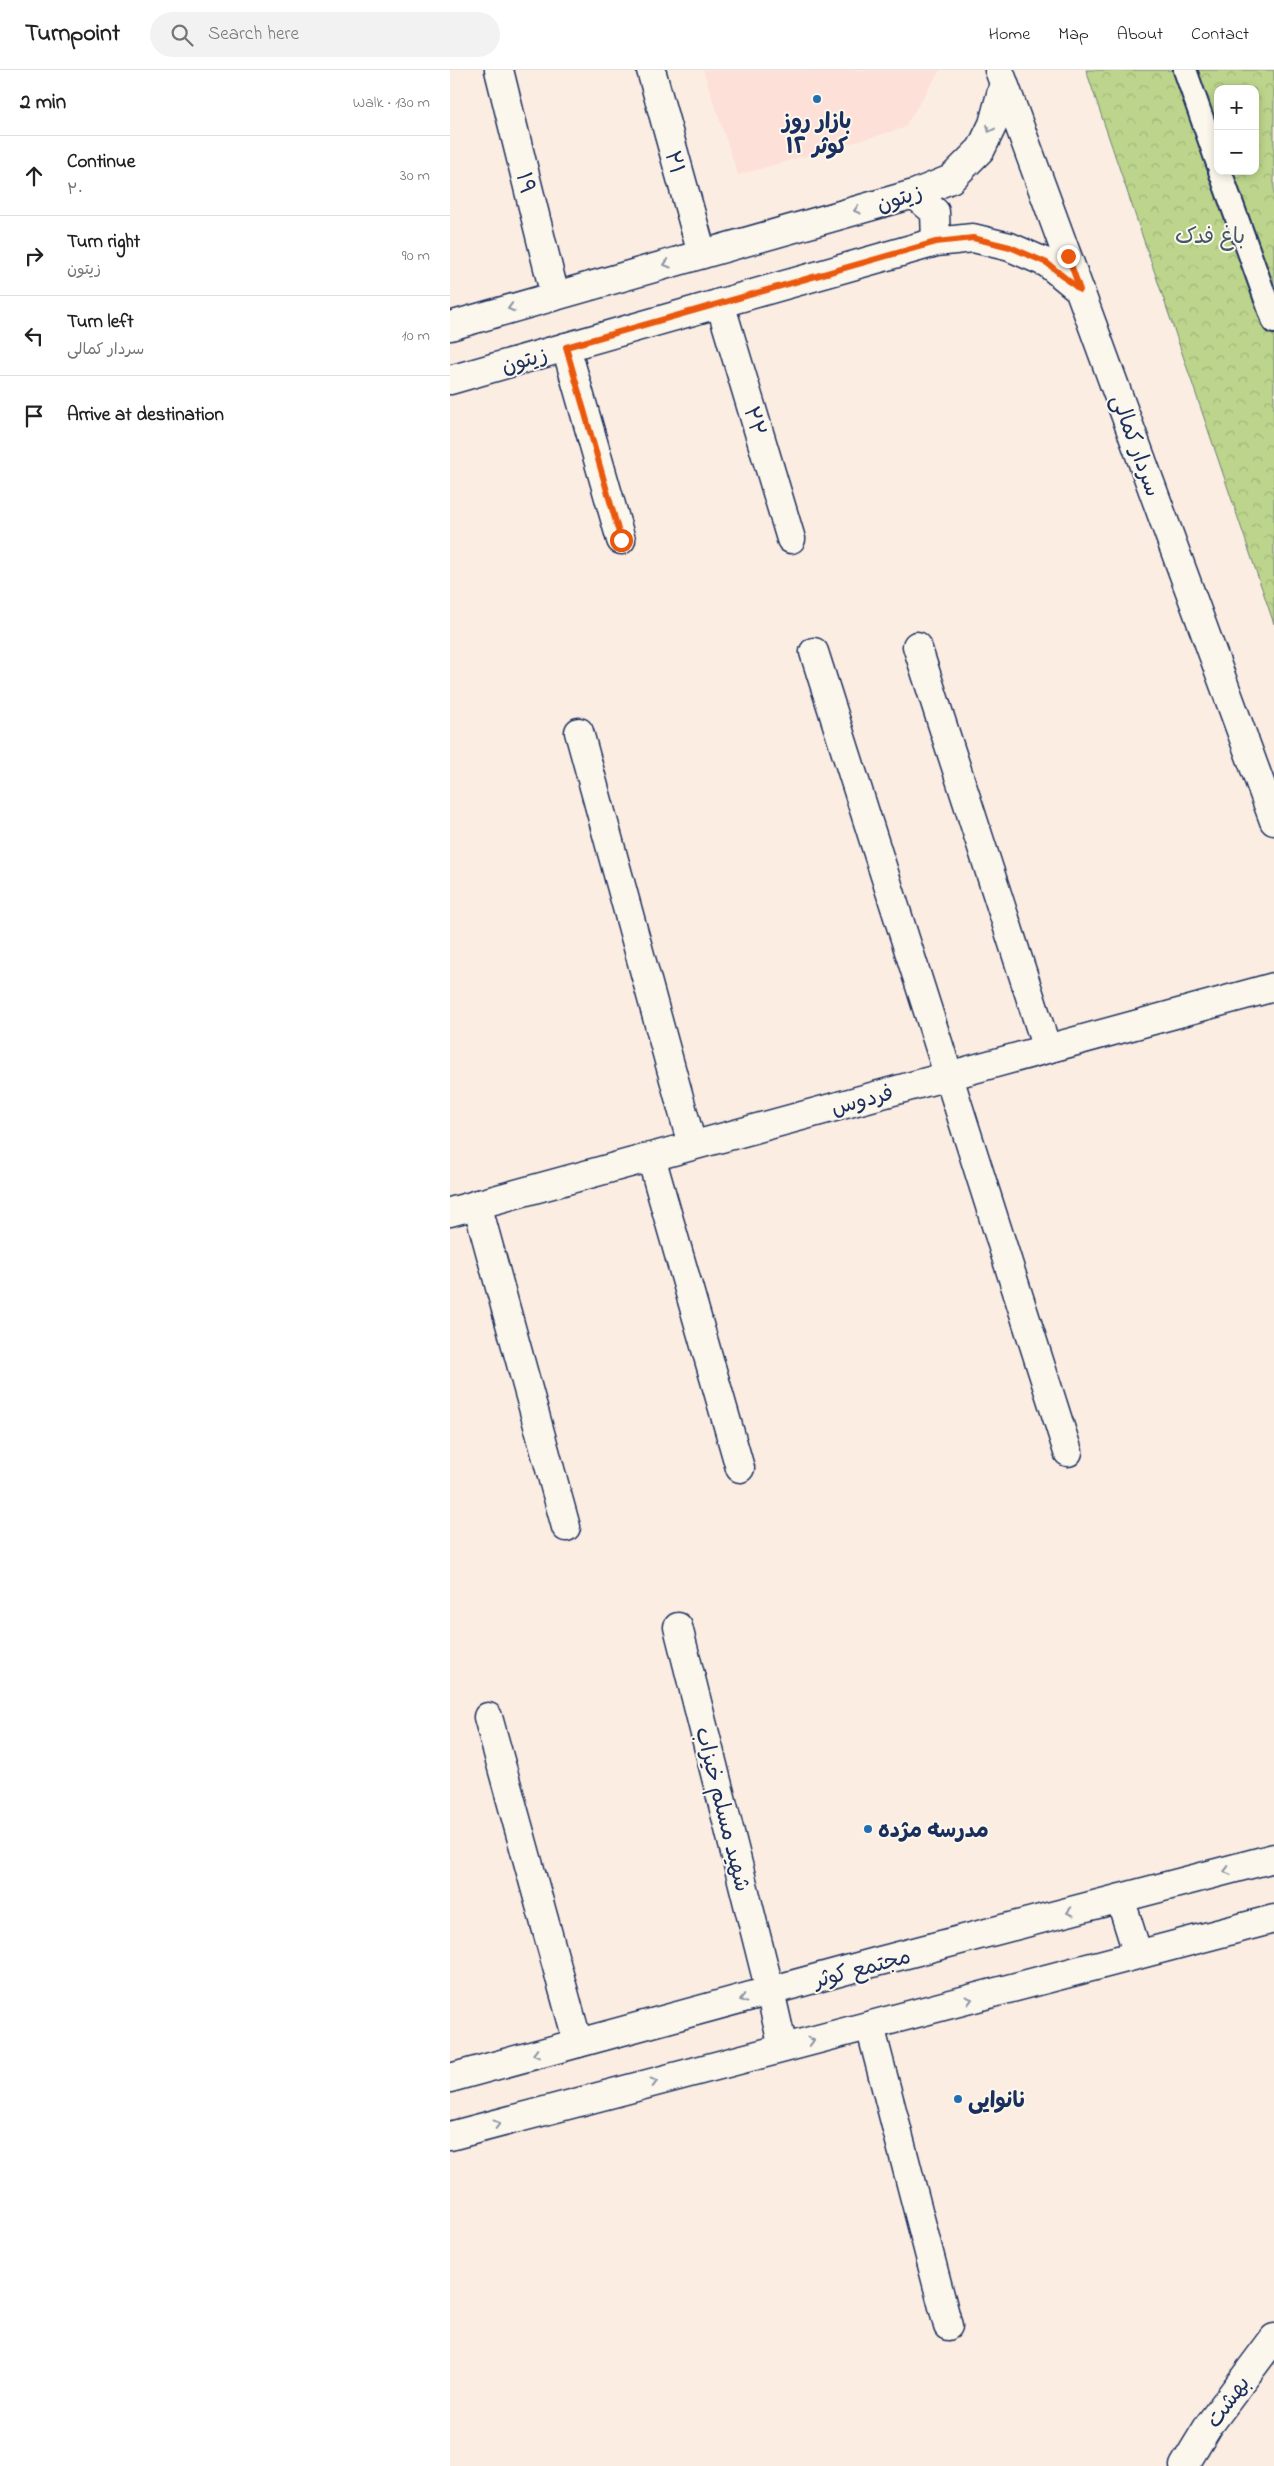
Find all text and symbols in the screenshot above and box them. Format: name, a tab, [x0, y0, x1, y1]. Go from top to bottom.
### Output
search box	[150, 12, 500, 57]
text: Turnpoint	[25, 17, 120, 52]
icon: search	[168, 21, 196, 49]
text: Search here	[208, 21, 299, 48]
text: Home	[989, 22, 1030, 48]
text: Map	[1058, 22, 1089, 48]
text: About	[1117, 22, 1163, 48]
text: Contact	[1191, 22, 1249, 48]
map controls	[1214, 85, 1259, 175]
button: +	[1214, 85, 1259, 130]
text: 2 min	[20, 88, 66, 118]
text: Walk · 130 m	[353, 91, 430, 115]
marker: بازار روز کوثر ١٢	[811, 93, 823, 105]
place label: بازار روز کوثر ١٢	[781, 107, 851, 164]
one-way arrow	[986, 124, 996, 133]
button: −	[1214, 130, 1259, 175]
street label: ۲۱	[655, 148, 692, 178]
text: Continue	[67, 149, 135, 176]
icon: ahead	[20, 162, 48, 190]
text: 30 m	[400, 164, 430, 188]
street label: ۱۹	[506, 169, 542, 198]
street label: زیتون	[873, 177, 927, 222]
text: ۲۰	[67, 178, 83, 202]
one-way arrow	[853, 204, 862, 215]
park label: باغ فدک	[1175, 222, 1245, 254]
text: Turn right	[67, 229, 140, 256]
icon: right	[20, 242, 48, 270]
text: 90 m	[402, 244, 430, 268]
route end	[1057, 245, 1080, 268]
text: زیتون	[67, 258, 101, 282]
one-way arrow	[663, 258, 672, 269]
one-way arrow	[507, 303, 515, 313]
text: Turn left	[67, 309, 134, 336]
icon: left	[20, 322, 48, 350]
text: 10 m	[402, 324, 430, 348]
text: سردار کمالی	[67, 338, 144, 362]
street label: زیتون	[498, 340, 552, 384]
street label: سردار کمالی	[1101, 391, 1167, 502]
icon: arrive	[20, 402, 48, 430]
text: Arrive at destination	[67, 402, 224, 429]
street label: ۲۲	[733, 403, 773, 441]
route start	[610, 529, 633, 552]
street label: فردوس	[828, 1078, 897, 1126]
street label: شهید مسلم خیزاب	[685, 1724, 757, 1896]
place label: مدرسه مژده	[878, 1816, 989, 1848]
marker: مدرسه مژده	[862, 1823, 874, 1835]
one-way arrow	[1223, 1865, 1231, 1875]
one-way arrow	[1066, 1906, 1074, 1916]
street label: مجتمع کوثر	[809, 1942, 915, 1999]
one-way arrow	[740, 1993, 748, 2003]
one-way arrow	[964, 1995, 972, 2005]
one-way arrow	[807, 2036, 816, 2047]
one-way arrow	[532, 2049, 540, 2059]
one-way arrow	[650, 2078, 658, 2088]
place label: نانوایی	[968, 2086, 1027, 2118]
marker: نانوایی	[952, 2093, 964, 2105]
one-way arrow	[493, 2119, 502, 2130]
street label: بهشت	[1199, 2370, 1259, 2436]

